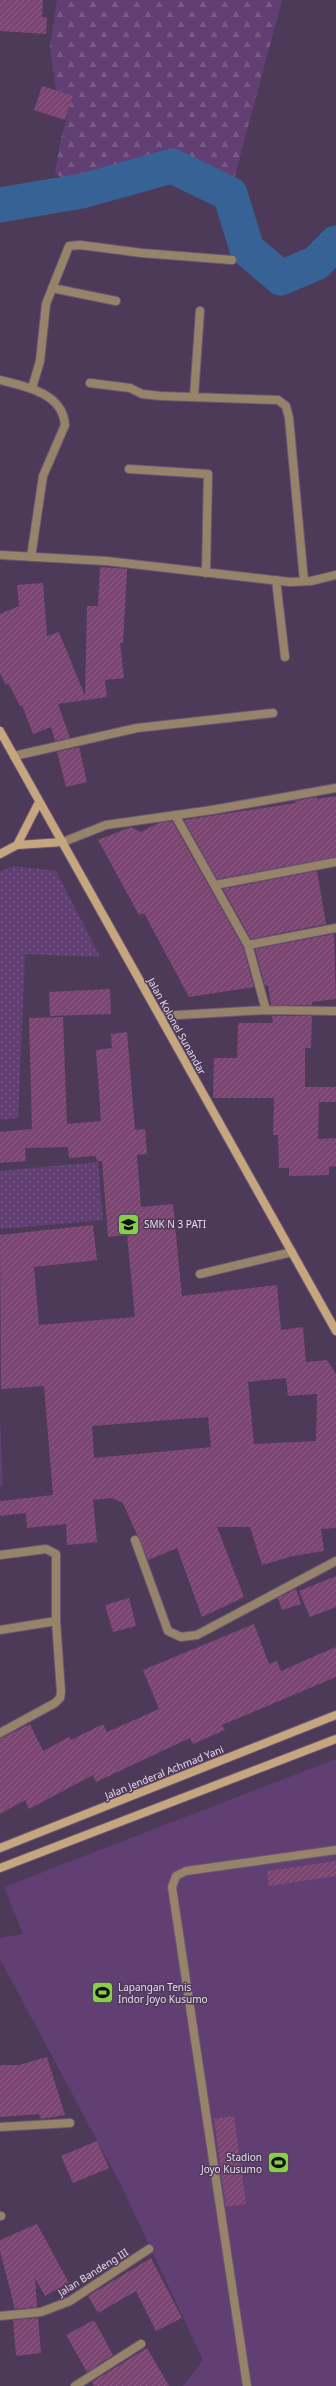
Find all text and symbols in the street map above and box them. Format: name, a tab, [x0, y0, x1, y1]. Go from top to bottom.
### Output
street label: Jalan Kolonel Sunandar	[144, 974, 209, 1077]
school or university icon: SMK N 3 PATI	[115, 1211, 141, 1237]
place label: SMK N 3 PATI	[144, 1217, 206, 1231]
street label: Jalan Jenderal Achmad Yani	[102, 1742, 225, 1803]
sports icon: Lapangan Tenis Indor Joyo Kusumo	[90, 1980, 116, 2006]
place label: Lapangan Tenis Indor Joyo Kusumo	[118, 1980, 208, 2006]
place label: Stadion Joyo Kusumo	[200, 2150, 262, 2176]
sports icon: Stadion Joyo Kusumo	[265, 2150, 291, 2176]
street label: Jalan Bandeng III	[54, 2245, 131, 2300]

